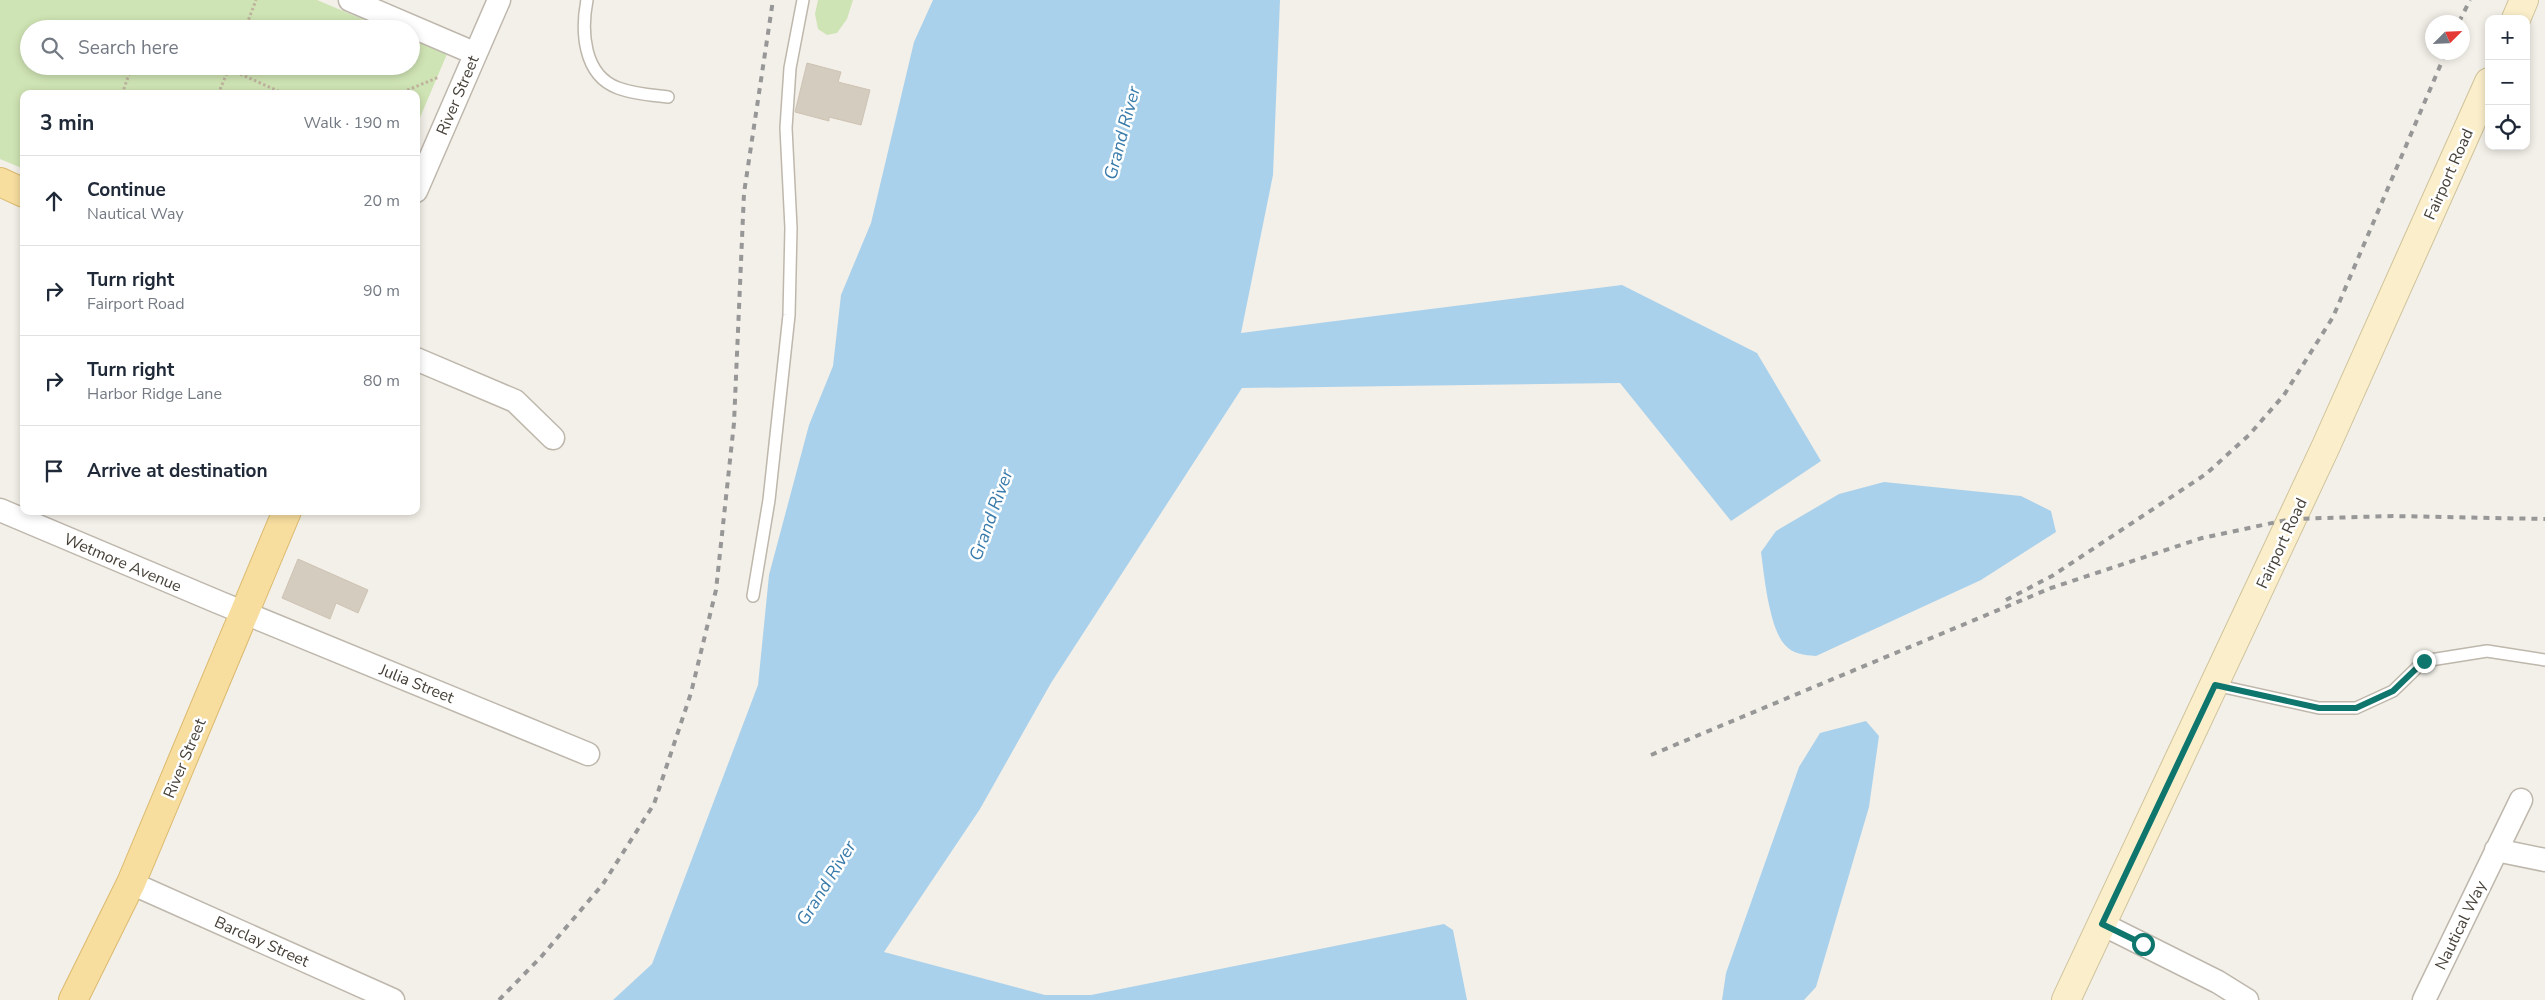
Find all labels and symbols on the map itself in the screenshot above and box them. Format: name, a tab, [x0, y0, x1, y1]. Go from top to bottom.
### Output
north arrow	[2425, 15, 2470, 60]
street label: River Street	[431, 52, 485, 139]
water label: Grand River	[1098, 83, 1146, 182]
street label: Fairport Road	[2419, 125, 2479, 224]
water label: Grand River	[963, 465, 1019, 564]
street label: Fairport Road	[2251, 495, 2313, 592]
street label: Wetmore Avenue	[60, 528, 185, 598]
route end	[2413, 650, 2436, 673]
street label: Julia Street	[375, 659, 458, 709]
street label: River Street	[158, 715, 212, 802]
water label: Grand River	[790, 836, 862, 930]
street label: Nautical Way	[2430, 877, 2492, 974]
street label: Barclay Street	[211, 911, 313, 973]
route start	[2132, 933, 2155, 956]

